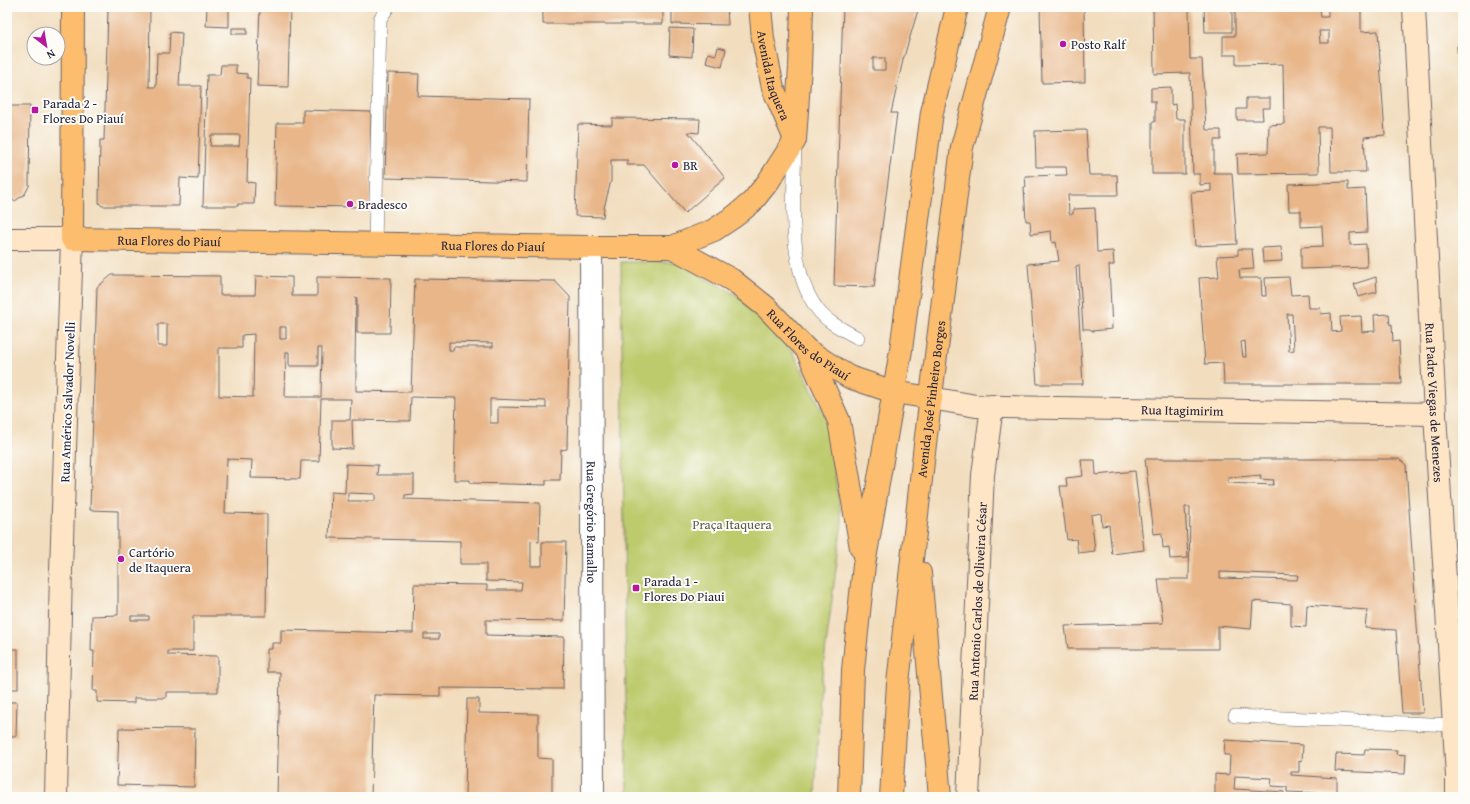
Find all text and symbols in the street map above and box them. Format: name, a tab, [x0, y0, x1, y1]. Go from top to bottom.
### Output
north arrow	[26, 26, 66, 66]
street label: Avenida Itaquera	[752, 30, 795, 124]
place label: Posto Ralf	[1071, 35, 1127, 54]
marker: Posto Ralf	[1058, 39, 1068, 49]
text: N	[43, 46, 58, 64]
place label: Parada 2 - Flores Do Piauí	[43, 94, 124, 128]
marker: Parada 2 - Flores Do Piauí	[30, 105, 40, 115]
place label: BR	[683, 156, 698, 175]
marker: BR	[670, 160, 680, 170]
place label: Bradesco	[358, 195, 408, 214]
marker: Bradesco	[345, 199, 355, 209]
street label: Rua Flores do Piauí	[117, 231, 221, 251]
street label: Rua Flores do Piauí	[441, 236, 545, 256]
street label: Rua Flores do Piauí	[762, 305, 854, 385]
street label: Avenida José Pinheiro Borges	[912, 319, 950, 479]
street label: Rua Américo Salvador Novelli	[55, 321, 80, 483]
street label: Rua Padre Viegas de Menezes	[1420, 322, 1448, 483]
street label: Rua Itagimirim	[1141, 400, 1224, 421]
street label: Rua Gregório Ramalho	[582, 461, 601, 583]
street label: Rua Antonio Carlos de Oliveira César	[964, 501, 992, 701]
park label: Praça Itaquera	[692, 515, 772, 534]
place label: Cartório de Itaquera	[129, 543, 192, 577]
marker: Cartório de Itaquera	[116, 554, 126, 564]
place label: Parada 1 - Flores Do Piaui	[644, 572, 725, 606]
marker: Parada 1 - Flores Do Piaui	[631, 583, 641, 593]

